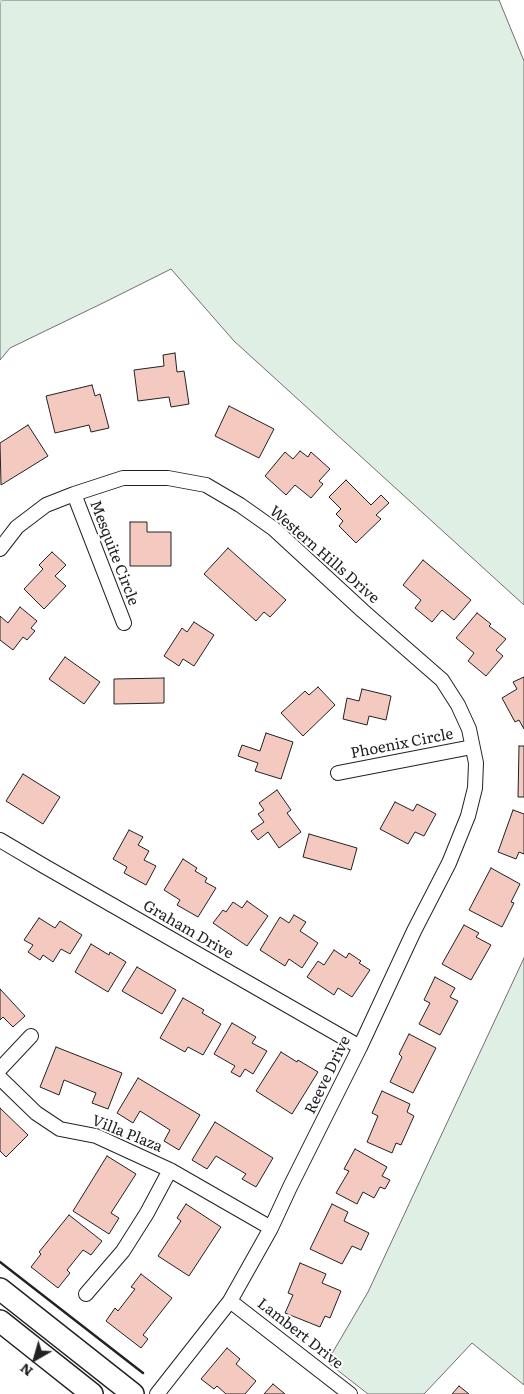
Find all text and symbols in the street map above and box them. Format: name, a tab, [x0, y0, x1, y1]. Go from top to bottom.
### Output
street label: Mesquite Circle	[86, 498, 142, 608]
street label: Western Hills Drive	[265, 502, 383, 608]
street label: Phoenix Circle	[349, 725, 455, 763]
street label: Graham Drive	[140, 897, 236, 963]
street label: Reeve Drive	[301, 1033, 355, 1117]
street label: Villa Plaza	[89, 1112, 165, 1156]
street label: Lambert Drive	[254, 1295, 346, 1373]
north arrow	[10, 1334, 60, 1384]
text: N	[15, 1359, 37, 1382]

